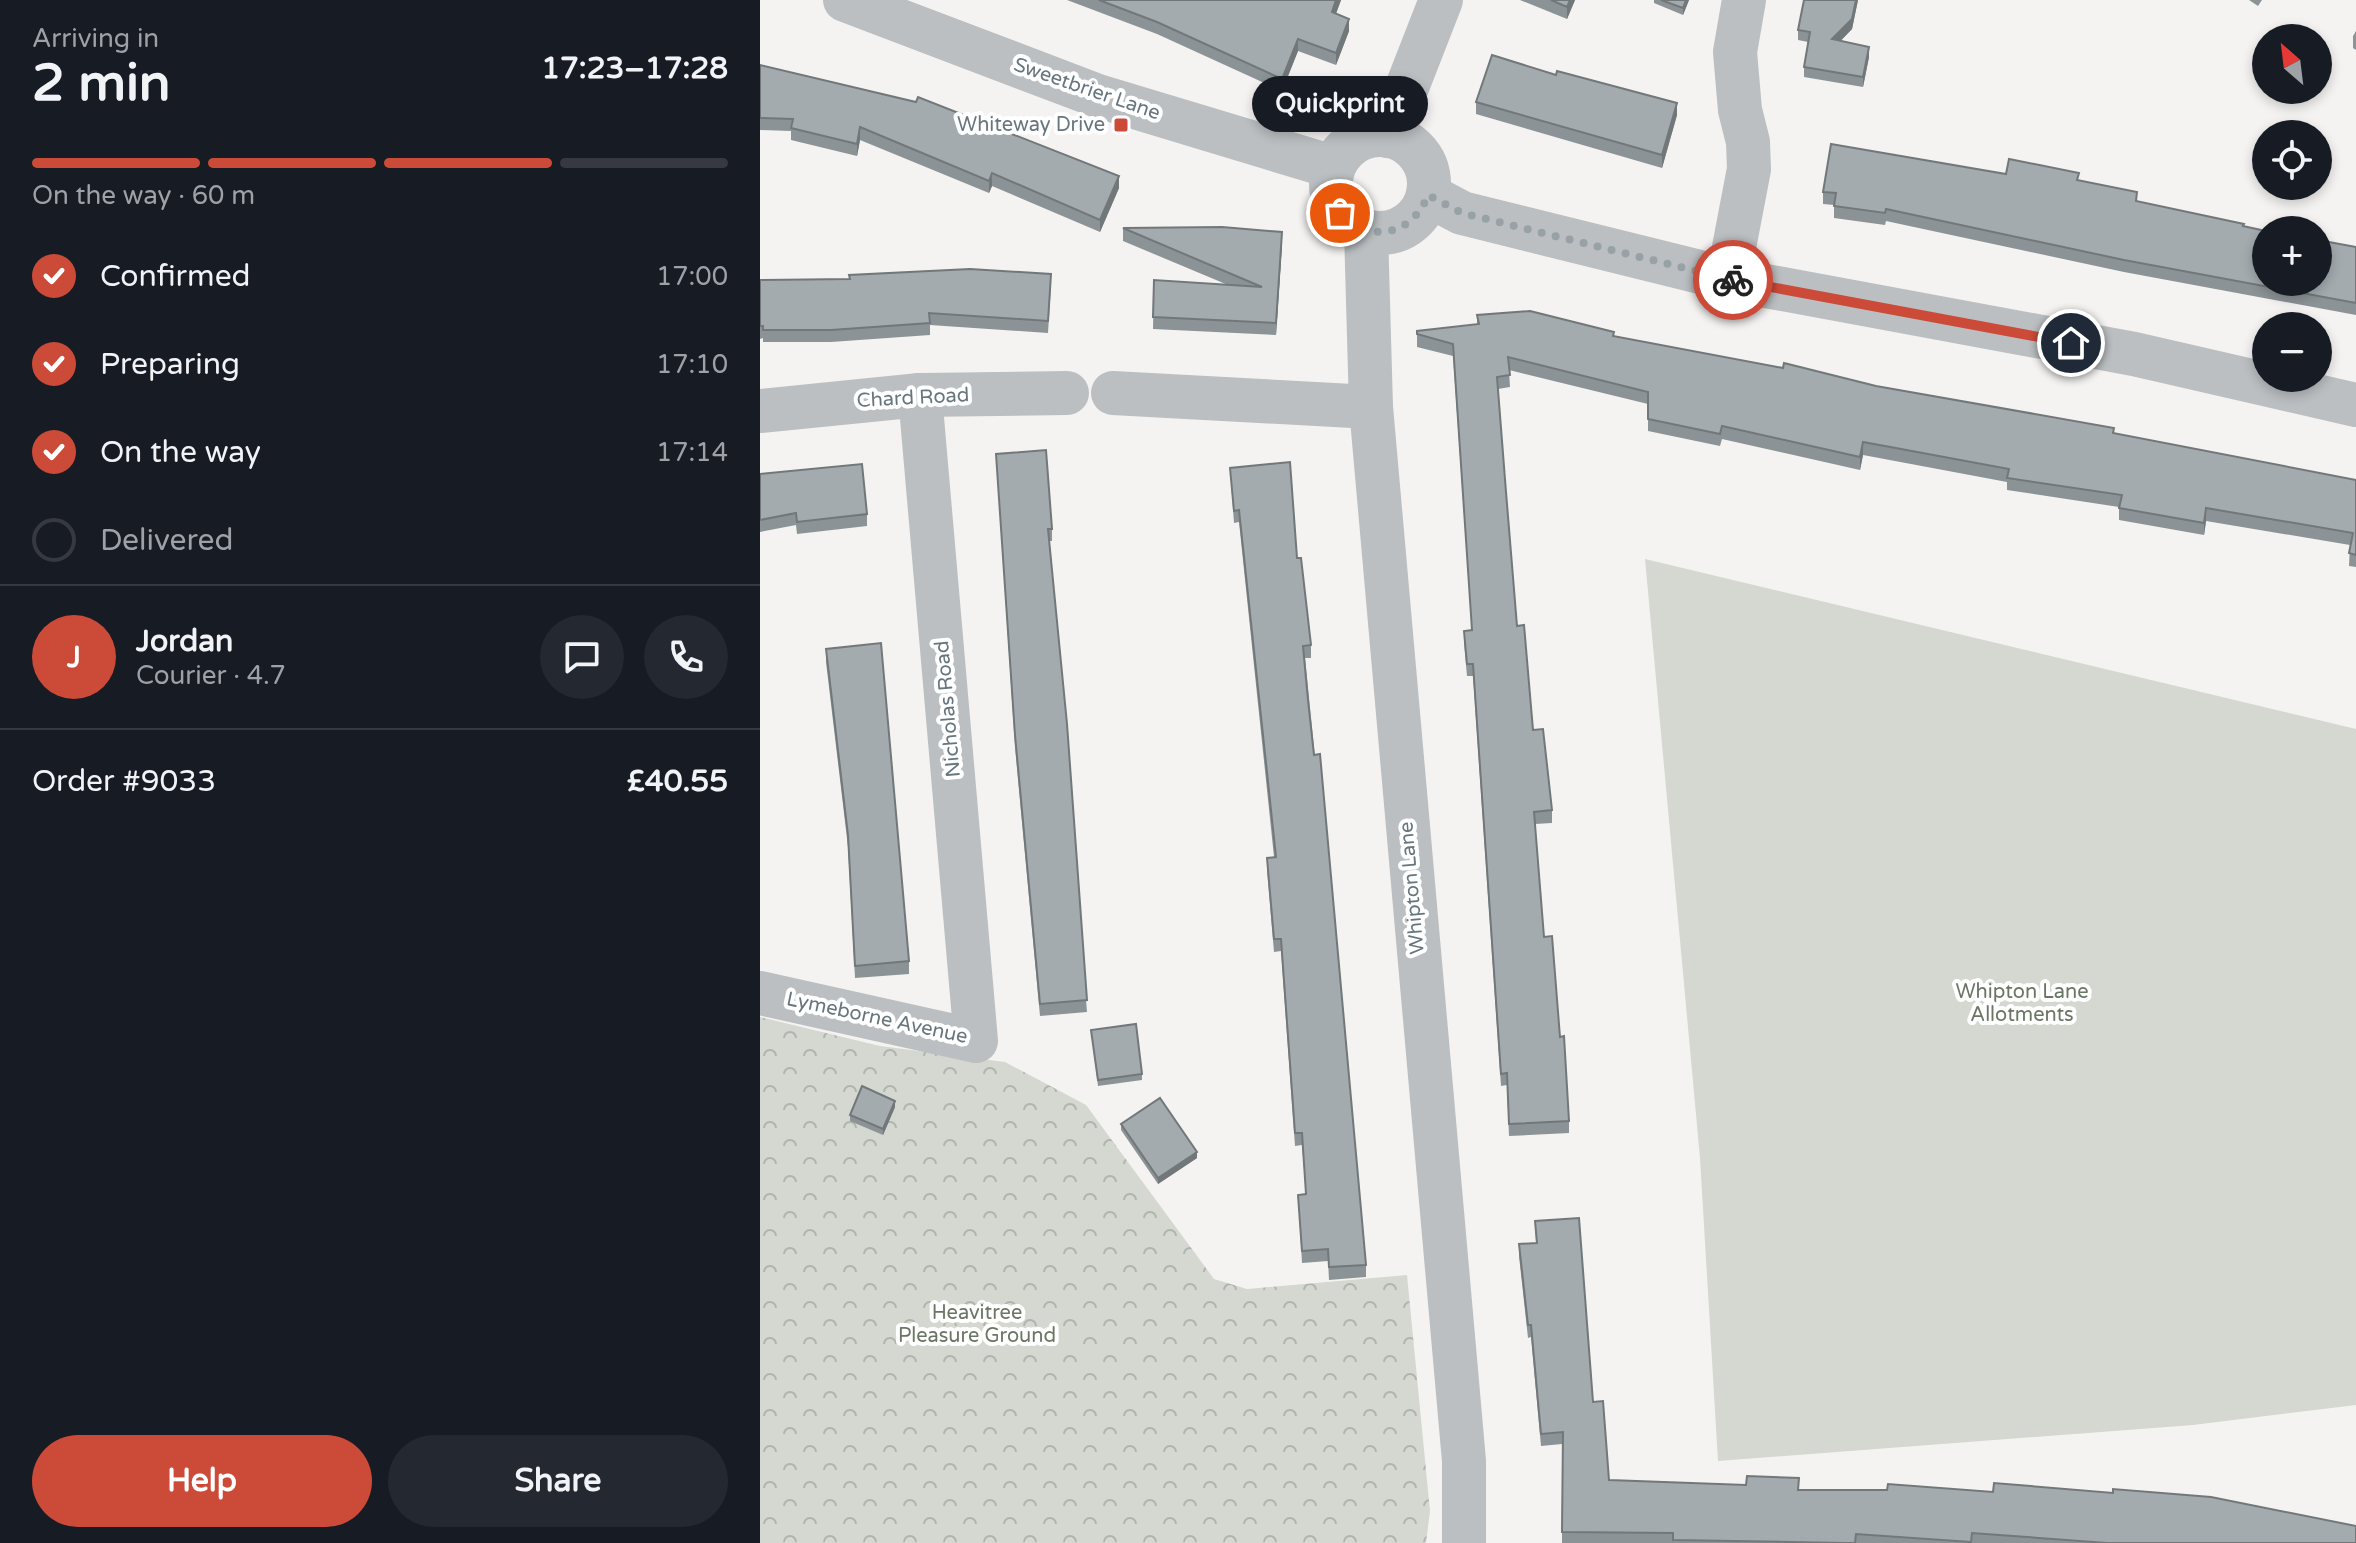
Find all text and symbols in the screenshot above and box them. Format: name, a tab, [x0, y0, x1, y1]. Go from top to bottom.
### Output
text: Arriving in	[32, 23, 159, 54]
north arrow	[2252, 24, 2332, 104]
map controls	[2252, 24, 2332, 392]
text: 17:23–17:28	[541, 50, 728, 87]
text: 2 min	[32, 52, 171, 115]
street label: Sweetbrier Lane	[1011, 53, 1163, 125]
callout: Quickprint	[1252, 77, 1428, 133]
text: Quickprint	[1275, 88, 1405, 119]
place label: Whiteway Drive	[957, 113, 1105, 137]
marker: Whiteway Drive	[1112, 116, 1130, 134]
button: locate	[2252, 120, 2332, 200]
pin	[1306, 179, 1374, 247]
text: On the way · 60 m	[32, 180, 255, 211]
icon: bag	[1318, 191, 1362, 235]
button: +	[2252, 216, 2332, 296]
courier	[1693, 240, 1773, 320]
icon: check	[32, 254, 76, 298]
text: Confirmed	[100, 258, 251, 295]
icon: bike	[1711, 258, 1755, 302]
text: 17:00	[656, 261, 728, 292]
pin	[2037, 309, 2105, 377]
button: −	[2252, 312, 2332, 392]
icon: home	[2049, 321, 2093, 365]
icon: check	[32, 342, 76, 386]
text: Preparing	[100, 346, 240, 383]
text: 17:10	[656, 349, 728, 380]
street label: Chard Road	[856, 383, 970, 413]
icon: check	[32, 430, 76, 474]
text: On the way	[100, 434, 261, 471]
text: 17:14	[656, 437, 728, 468]
text: Delivered	[100, 522, 234, 559]
button: chat	[540, 615, 624, 699]
button: phone	[644, 615, 728, 699]
text: Jordan	[136, 623, 233, 660]
text: J	[67, 639, 81, 676]
street label: Nicholas Road	[930, 640, 966, 778]
text: Courier · 4.7	[136, 660, 286, 691]
text: Order #9033	[32, 763, 216, 800]
text: £40.55	[627, 763, 728, 800]
street label: Whipton Lane	[1394, 821, 1430, 955]
park label: Whipton Lane Allotments	[1955, 980, 2089, 1027]
street label: Lymeborne Avenue	[784, 987, 970, 1049]
park label: Heavitree Pleasure Ground	[898, 1301, 1056, 1348]
button: Help	[32, 1435, 372, 1527]
button: Share	[388, 1435, 728, 1527]

